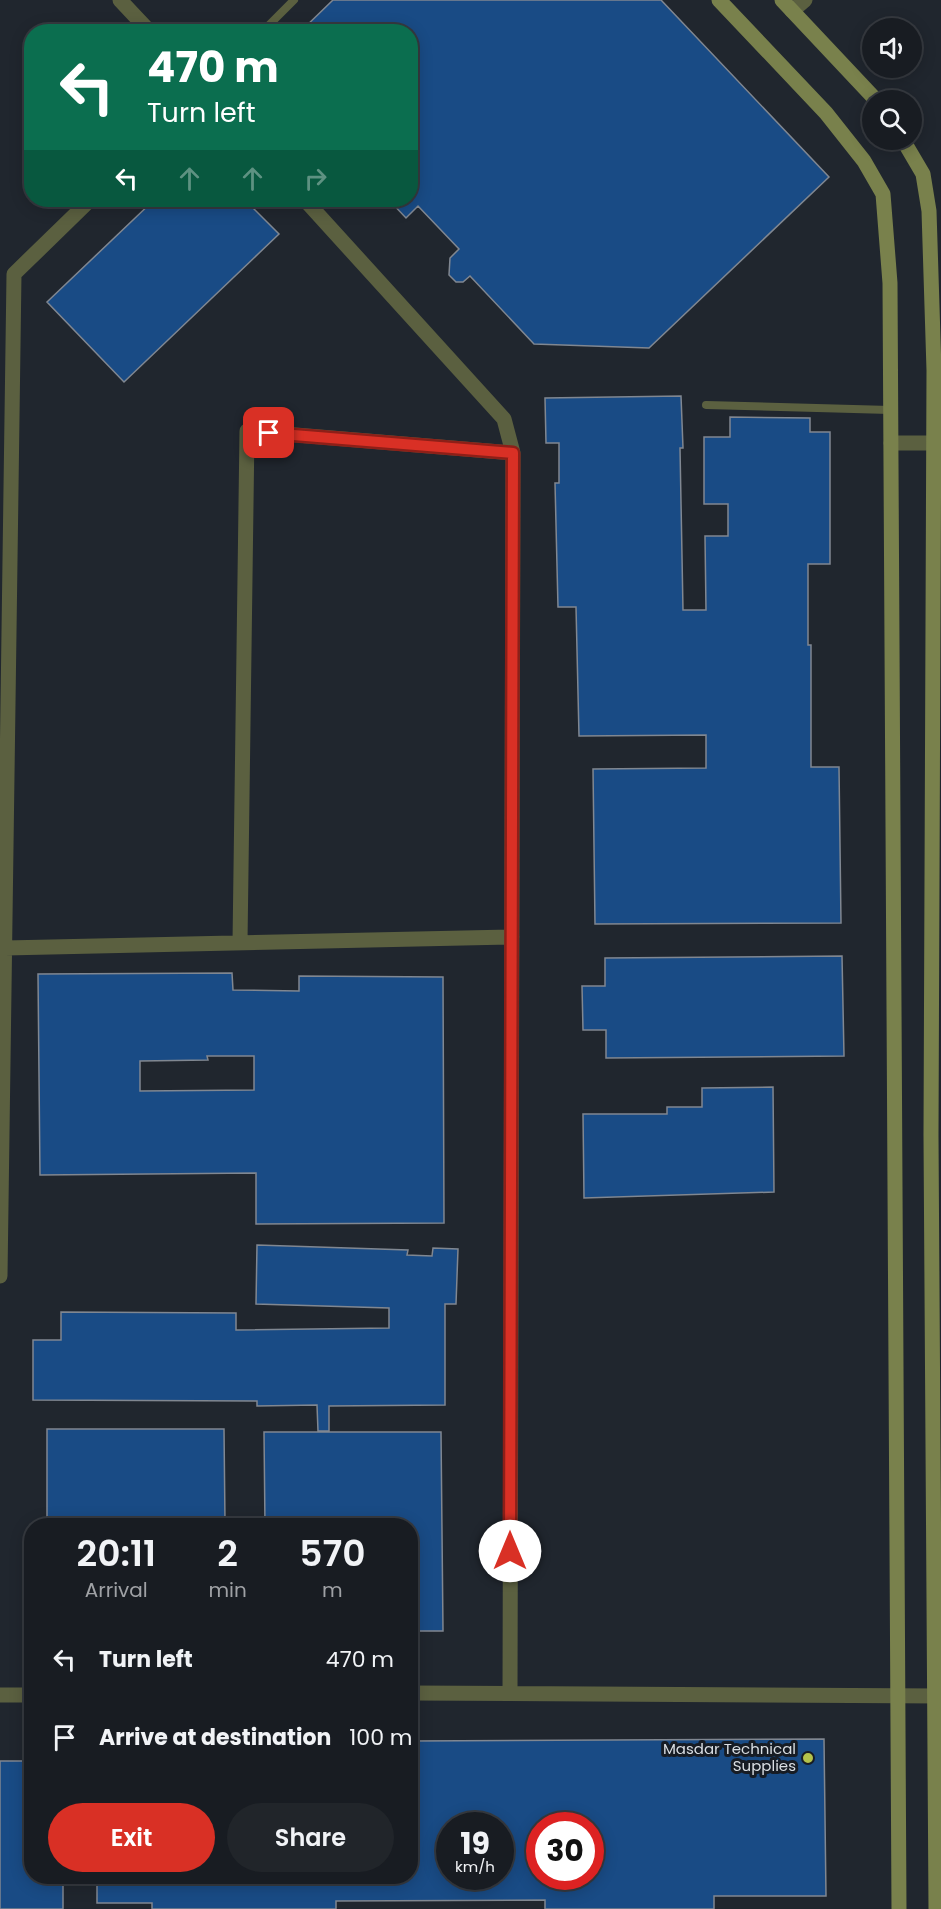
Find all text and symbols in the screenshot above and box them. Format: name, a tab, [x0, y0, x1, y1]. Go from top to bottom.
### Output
map controls	[862, 18, 922, 150]
button: sound	[862, 18, 922, 78]
text: 470 m	[147, 38, 279, 97]
icon: left	[48, 48, 126, 126]
button: search	[862, 90, 922, 150]
text: Turn left	[147, 94, 256, 131]
icon: left	[110, 162, 143, 195]
icon: ahead	[173, 162, 206, 195]
icon: ahead	[236, 162, 269, 195]
icon: right	[299, 162, 332, 195]
pin	[243, 407, 294, 458]
icon: arrive	[252, 416, 285, 449]
position arrow	[478, 1519, 542, 1583]
text: 20:11	[77, 1528, 156, 1579]
text: 2	[217, 1528, 238, 1579]
text: 570	[299, 1528, 365, 1579]
text: Arrival	[85, 1576, 148, 1604]
text: min	[208, 1576, 247, 1604]
text: m	[322, 1576, 343, 1604]
icon: left	[48, 1643, 81, 1676]
text: Turn left	[99, 1644, 193, 1675]
text: 470 m	[326, 1644, 394, 1675]
icon: arrive	[48, 1721, 81, 1754]
text: Arrive at destination	[99, 1722, 331, 1753]
text: 100 m	[349, 1722, 413, 1753]
place label: Masdar Technical Supplies	[663, 1738, 796, 1776]
marker: Masdar Technical Supplies	[801, 1751, 815, 1765]
button: Exit	[48, 1803, 215, 1872]
button: Share	[227, 1803, 394, 1872]
speed limit sign: 30	[526, 1812, 604, 1890]
text: 19	[460, 1822, 490, 1865]
text: km/h	[455, 1856, 495, 1877]

